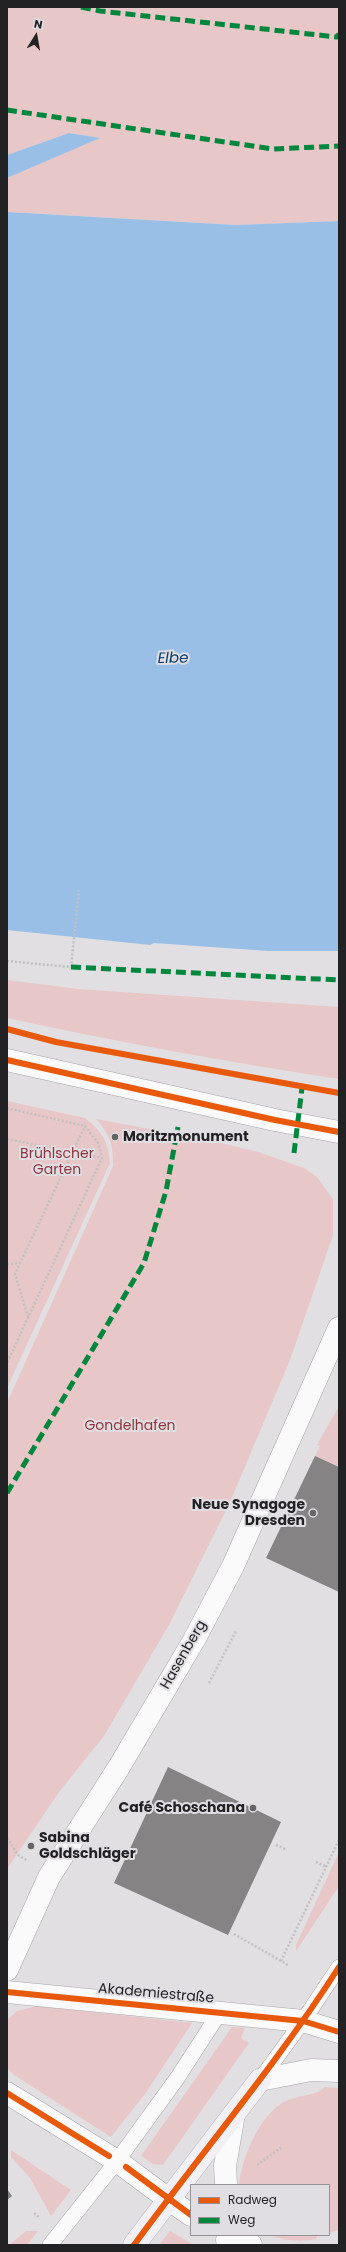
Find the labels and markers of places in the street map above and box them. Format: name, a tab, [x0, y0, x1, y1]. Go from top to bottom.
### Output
place label: Moritzmonument	[123, 1129, 249, 1145]
marker: Moritzmonument	[110, 1132, 120, 1142]
place label: Neue Synagoge Dresden	[192, 1497, 305, 1530]
marker: Neue Synagoge Dresden	[308, 1508, 318, 1518]
place label: Café Schoschana	[119, 1800, 245, 1816]
marker: Café Schoschana	[248, 1803, 258, 1813]
place label: Sabina Goldschläger	[39, 1830, 136, 1862]
marker: Sabina Goldschläger	[26, 1841, 36, 1851]

